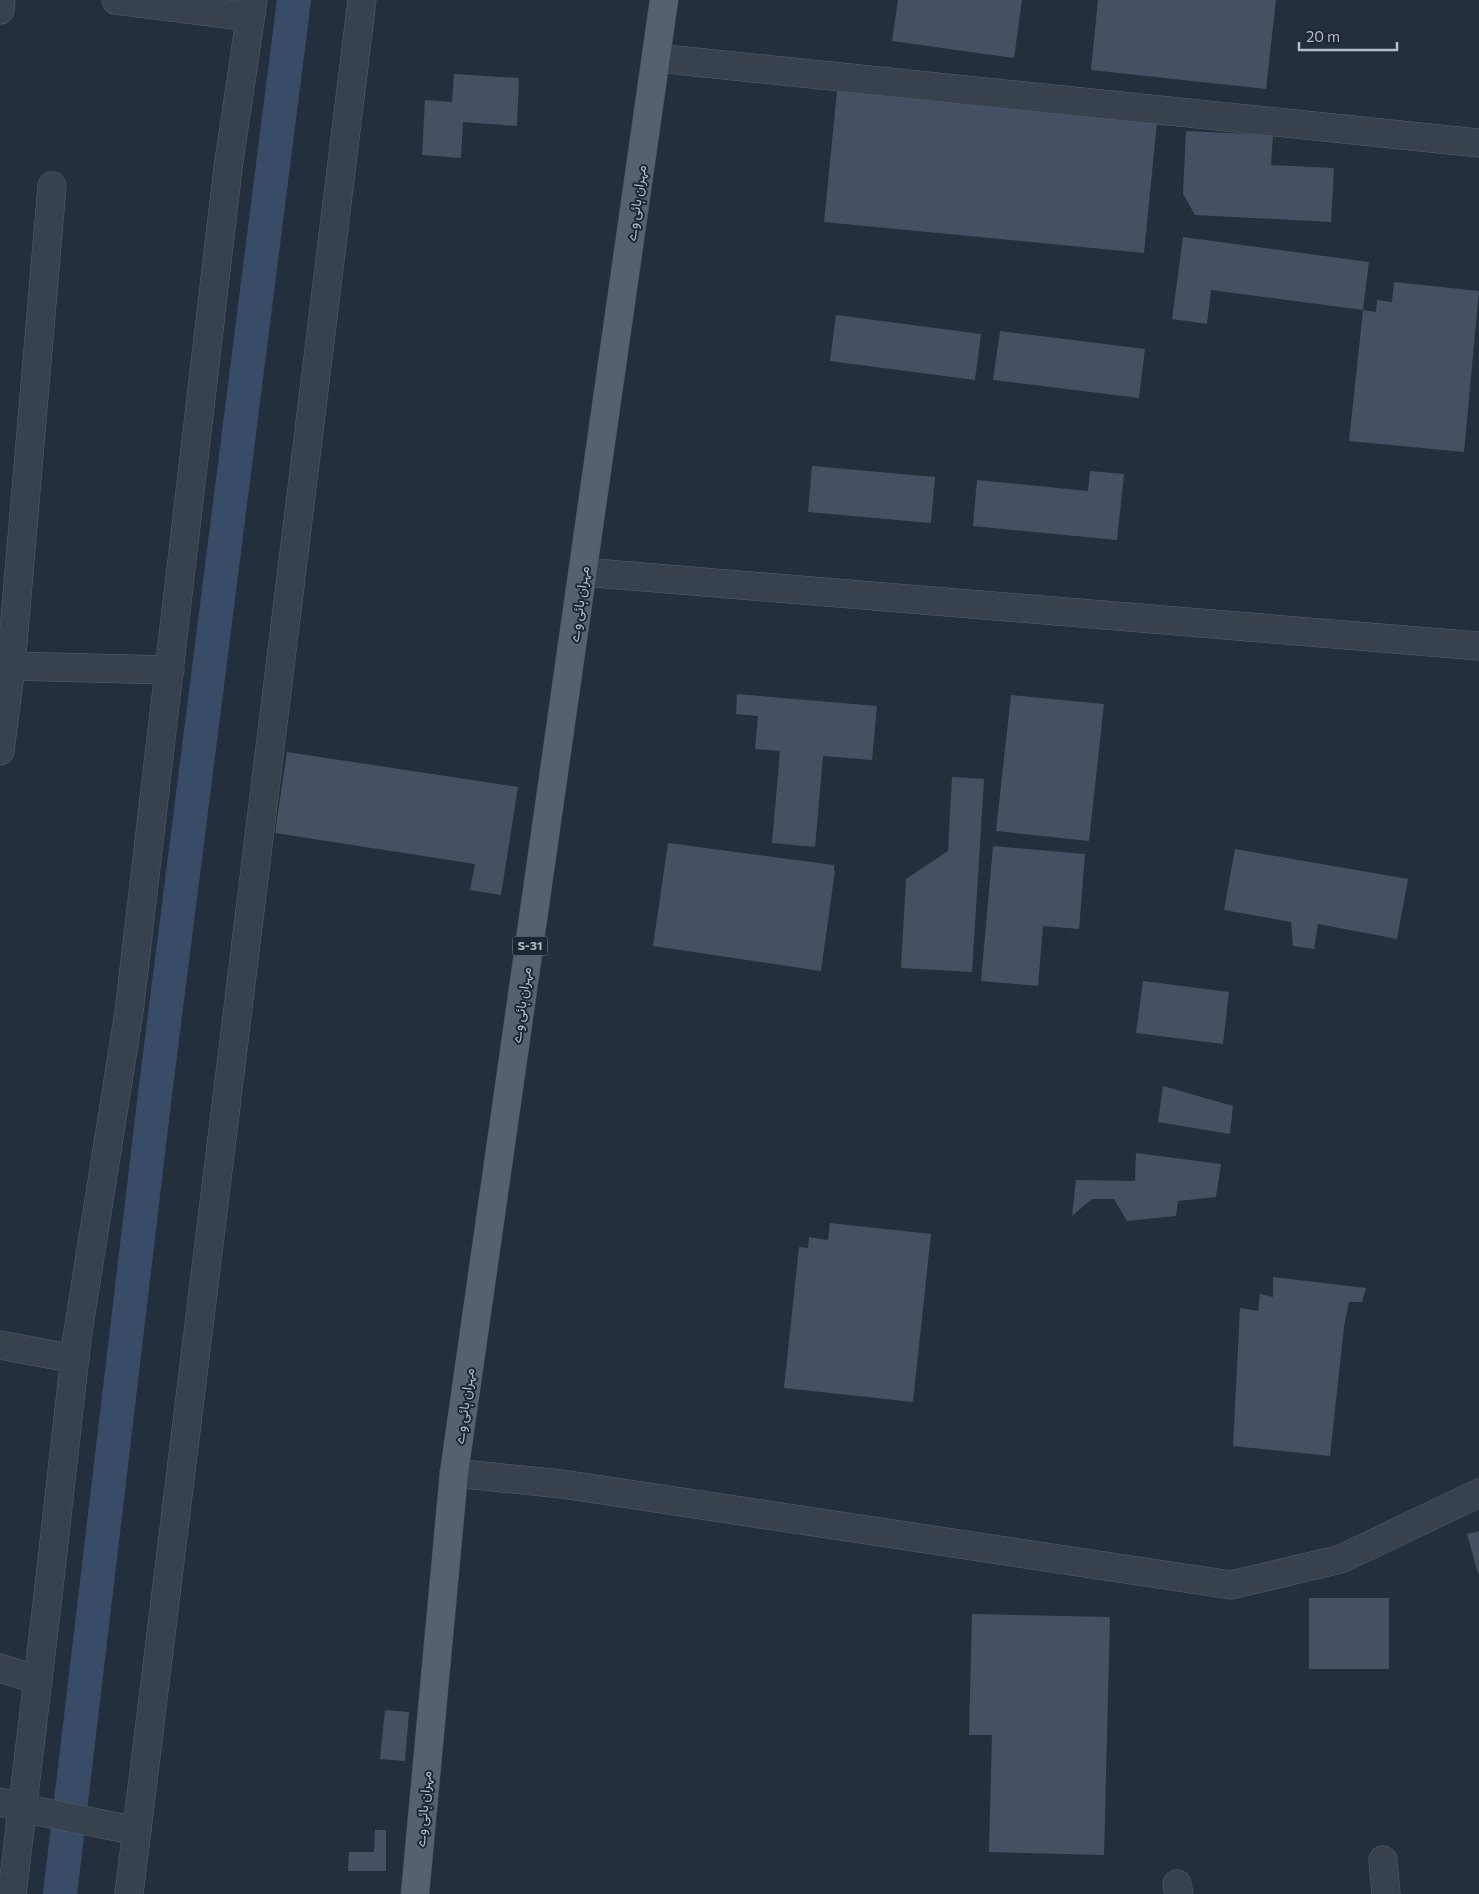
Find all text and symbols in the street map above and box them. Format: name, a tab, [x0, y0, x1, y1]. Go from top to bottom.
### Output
scale bar	[1299, 20, 1396, 52]
text: 20 m	[1306, 27, 1340, 45]
street label: مہران ہائی وے	[622, 164, 651, 242]
street label: مہران ہائی وے	[565, 565, 594, 643]
road number: S-31	[512, 936, 548, 956]
street label: مہران ہائی وے	[507, 966, 536, 1044]
street label: مہران ہائی وے	[450, 1367, 479, 1445]
street label: مہران ہائی وے	[411, 1770, 436, 1848]

